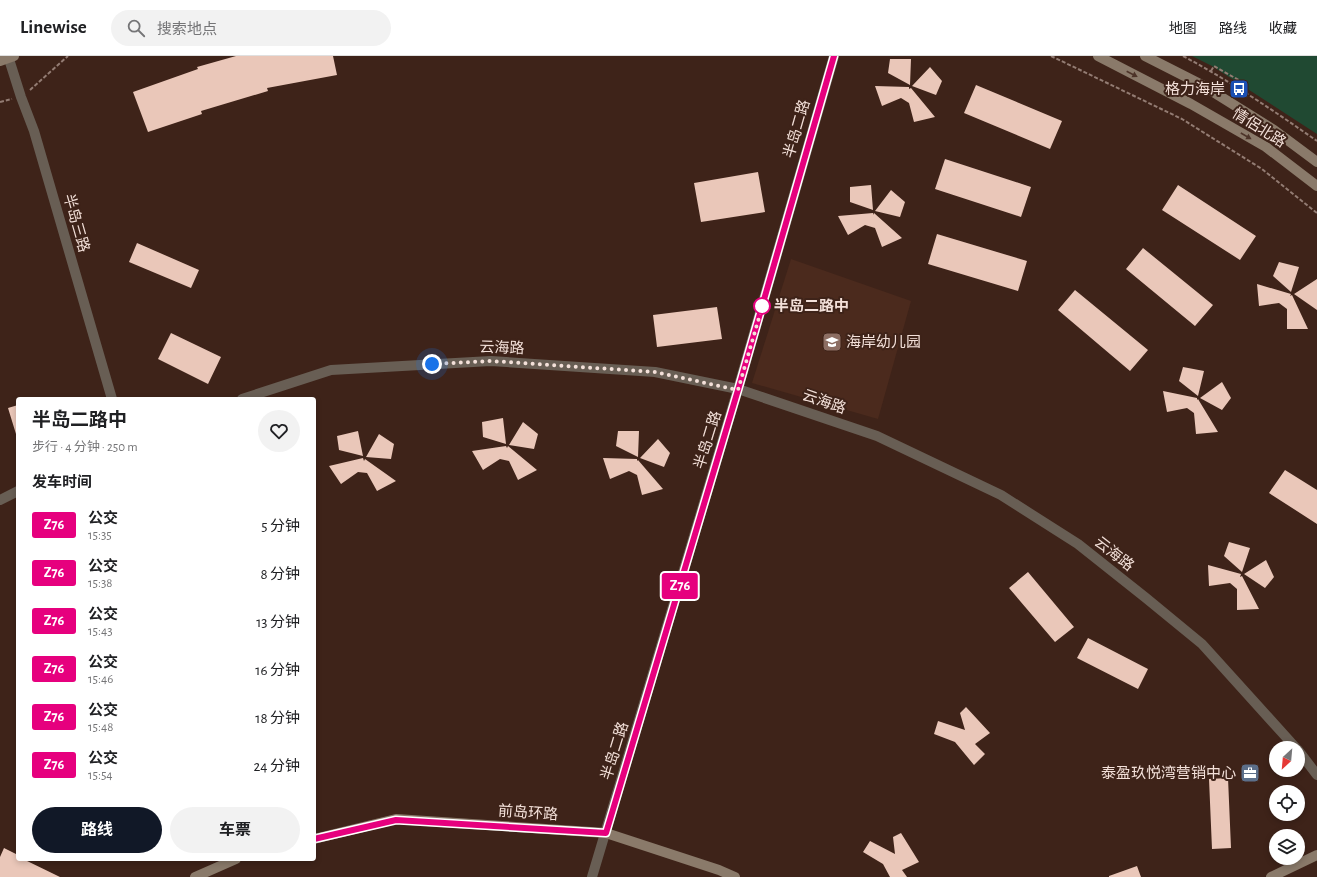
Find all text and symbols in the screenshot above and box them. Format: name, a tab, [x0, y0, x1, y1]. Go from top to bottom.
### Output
search box	[111, 10, 391, 46]
icon: search	[125, 17, 147, 39]
text: Linewise	[20, 18, 87, 37]
text: 搜索地点	[157, 22, 217, 37]
text: 地图	[1169, 22, 1197, 36]
text: 路线	[1219, 22, 1247, 36]
text: 收藏	[1269, 22, 1297, 36]
one-way arrow	[1126, 71, 1138, 77]
bus stop icon: 格力海岸	[1228, 78, 1250, 100]
place label: 格力海岸	[1165, 81, 1225, 97]
street label: 半岛二路	[781, 98, 812, 160]
street label: 情侶北路	[1230, 104, 1289, 150]
one-way arrow	[1240, 133, 1252, 140]
street label: 半岛三路	[61, 192, 92, 254]
marker: 半岛二路中	[753, 297, 771, 315]
place label: 半岛二路中	[774, 298, 849, 314]
school or university icon: 海岸幼儿园	[821, 331, 843, 353]
place label: 海岸幼儿园	[846, 334, 921, 350]
street label: 云海路	[479, 339, 525, 356]
your location	[422, 354, 442, 374]
street label: 云海路	[800, 387, 848, 416]
street label: 半岛二路	[691, 409, 724, 471]
button: heart	[258, 410, 300, 452]
text: 半岛二路中	[32, 411, 127, 430]
text: 步行 · 4 分钟 · 250 m	[32, 441, 138, 454]
text: 发车时间	[32, 475, 92, 490]
text: 公交	[88, 511, 118, 526]
text: Z76	[44, 518, 64, 532]
text: 5 分钟	[261, 519, 300, 534]
text: 15:35	[88, 529, 112, 542]
street label: 云海路	[1092, 533, 1137, 574]
text: 公交	[88, 559, 118, 574]
text: Z76	[44, 566, 64, 580]
text: 8 分钟	[260, 567, 300, 582]
line badge: Z76	[657, 573, 703, 599]
text: 15:38	[88, 577, 112, 590]
text: Z76	[670, 579, 690, 593]
text: 公交	[88, 607, 118, 622]
text: Z76	[44, 614, 64, 628]
text: 13 分钟	[256, 615, 300, 630]
text: 15:43	[88, 625, 113, 638]
text: 公交	[88, 655, 118, 670]
text: Z76	[44, 662, 64, 676]
text: 16 分钟	[255, 663, 300, 678]
text: 15:46	[88, 673, 113, 686]
text: 公交	[88, 703, 118, 718]
text: Z76	[44, 710, 64, 724]
text: 18 分钟	[255, 711, 300, 726]
street label: 半岛二路	[598, 720, 631, 782]
text: 15:48	[88, 721, 113, 734]
north arrow	[1269, 741, 1305, 777]
map controls	[1269, 741, 1305, 865]
text: 公交	[88, 751, 118, 766]
text: Z76	[44, 758, 64, 772]
text: 24 分钟	[253, 759, 300, 774]
office icon: 泰盈玖悦湾营销中心	[1239, 762, 1261, 784]
place label: 泰盈玖悦湾营销中心	[1101, 765, 1236, 781]
text: 15:54	[88, 769, 113, 782]
button: locate	[1269, 785, 1305, 821]
street label: 前岛环路	[498, 802, 559, 823]
button: 路线	[32, 807, 162, 853]
button: 车票	[170, 807, 300, 853]
button: layers	[1269, 829, 1305, 865]

